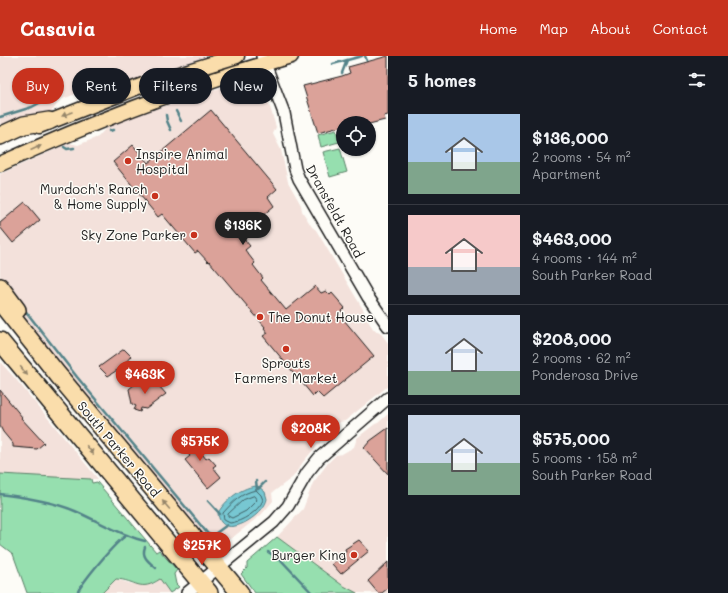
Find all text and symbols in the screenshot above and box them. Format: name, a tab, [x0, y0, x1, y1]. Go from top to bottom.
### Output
text: Casavia	[20, 16, 95, 41]
text: Home	[479, 19, 517, 38]
text: Map	[539, 19, 568, 38]
text: About	[590, 19, 631, 38]
text: Contact	[653, 19, 708, 38]
chip: Buy	[12, 68, 64, 104]
chip: Rent	[72, 68, 131, 104]
chip: Filters	[139, 68, 212, 104]
chip: New	[220, 68, 277, 104]
text: 5 homes	[408, 69, 476, 91]
icon: filters	[686, 69, 708, 91]
one-way arrow	[61, 111, 73, 117]
map controls	[336, 116, 376, 156]
button: locate	[336, 116, 376, 156]
text: $136,000	[532, 126, 609, 148]
icon: home	[440, 130, 488, 178]
one-way arrow	[30, 145, 41, 151]
place label: Inspire Animal Hospital	[136, 145, 228, 177]
text: 2 rooms · 54 m²	[532, 148, 631, 165]
marker: Inspire Animal Hospital	[123, 156, 133, 166]
street label: Dransfeldt Road	[303, 161, 368, 260]
text: Apartment	[532, 165, 601, 182]
place label: Murdoch's Ranch & Home Supply	[40, 180, 147, 212]
marker: Murdoch's Ranch & Home Supply	[150, 191, 160, 201]
pin: $136K	[215, 212, 271, 246]
text: $136K	[224, 216, 262, 233]
place label: Sky Zone Parker	[81, 226, 186, 243]
text: $463,000	[532, 227, 612, 249]
marker: Sky Zone Parker	[189, 230, 199, 240]
icon: home	[440, 231, 488, 279]
text: 4 rooms · 144 m²	[532, 249, 637, 266]
text: South Parker Road	[532, 266, 652, 283]
place label: The Donut House	[268, 308, 374, 325]
marker: The Donut House	[255, 312, 265, 322]
text: $208,000	[532, 327, 612, 349]
icon: home	[440, 331, 488, 379]
marker: Sprouts Farmers Market	[281, 344, 291, 354]
text: 2 rooms · 62 m²	[532, 349, 631, 366]
place label: Sprouts Farmers Market	[235, 354, 338, 386]
pin: $463K	[117, 361, 173, 395]
text: $463K	[125, 365, 165, 382]
one-way arrow	[20, 366, 29, 376]
text: Ponderosa Drive	[532, 366, 638, 383]
street label: South Parker Road	[74, 397, 164, 500]
pin: $208K	[283, 415, 339, 449]
text: $208K	[291, 419, 331, 436]
text: $575,000	[532, 427, 610, 449]
pin: $575K	[172, 428, 228, 462]
icon: home	[440, 431, 488, 479]
text: $575K	[180, 432, 220, 449]
one-way arrow	[86, 445, 95, 456]
text: 5 rooms · 158 m²	[532, 449, 637, 466]
text: South Parker Road	[532, 466, 652, 483]
one-way arrow	[161, 500, 170, 511]
pin: $257K	[174, 532, 230, 566]
text: $257K	[183, 536, 221, 553]
place label: Burger King	[271, 546, 346, 563]
marker: Burger King	[349, 550, 359, 560]

